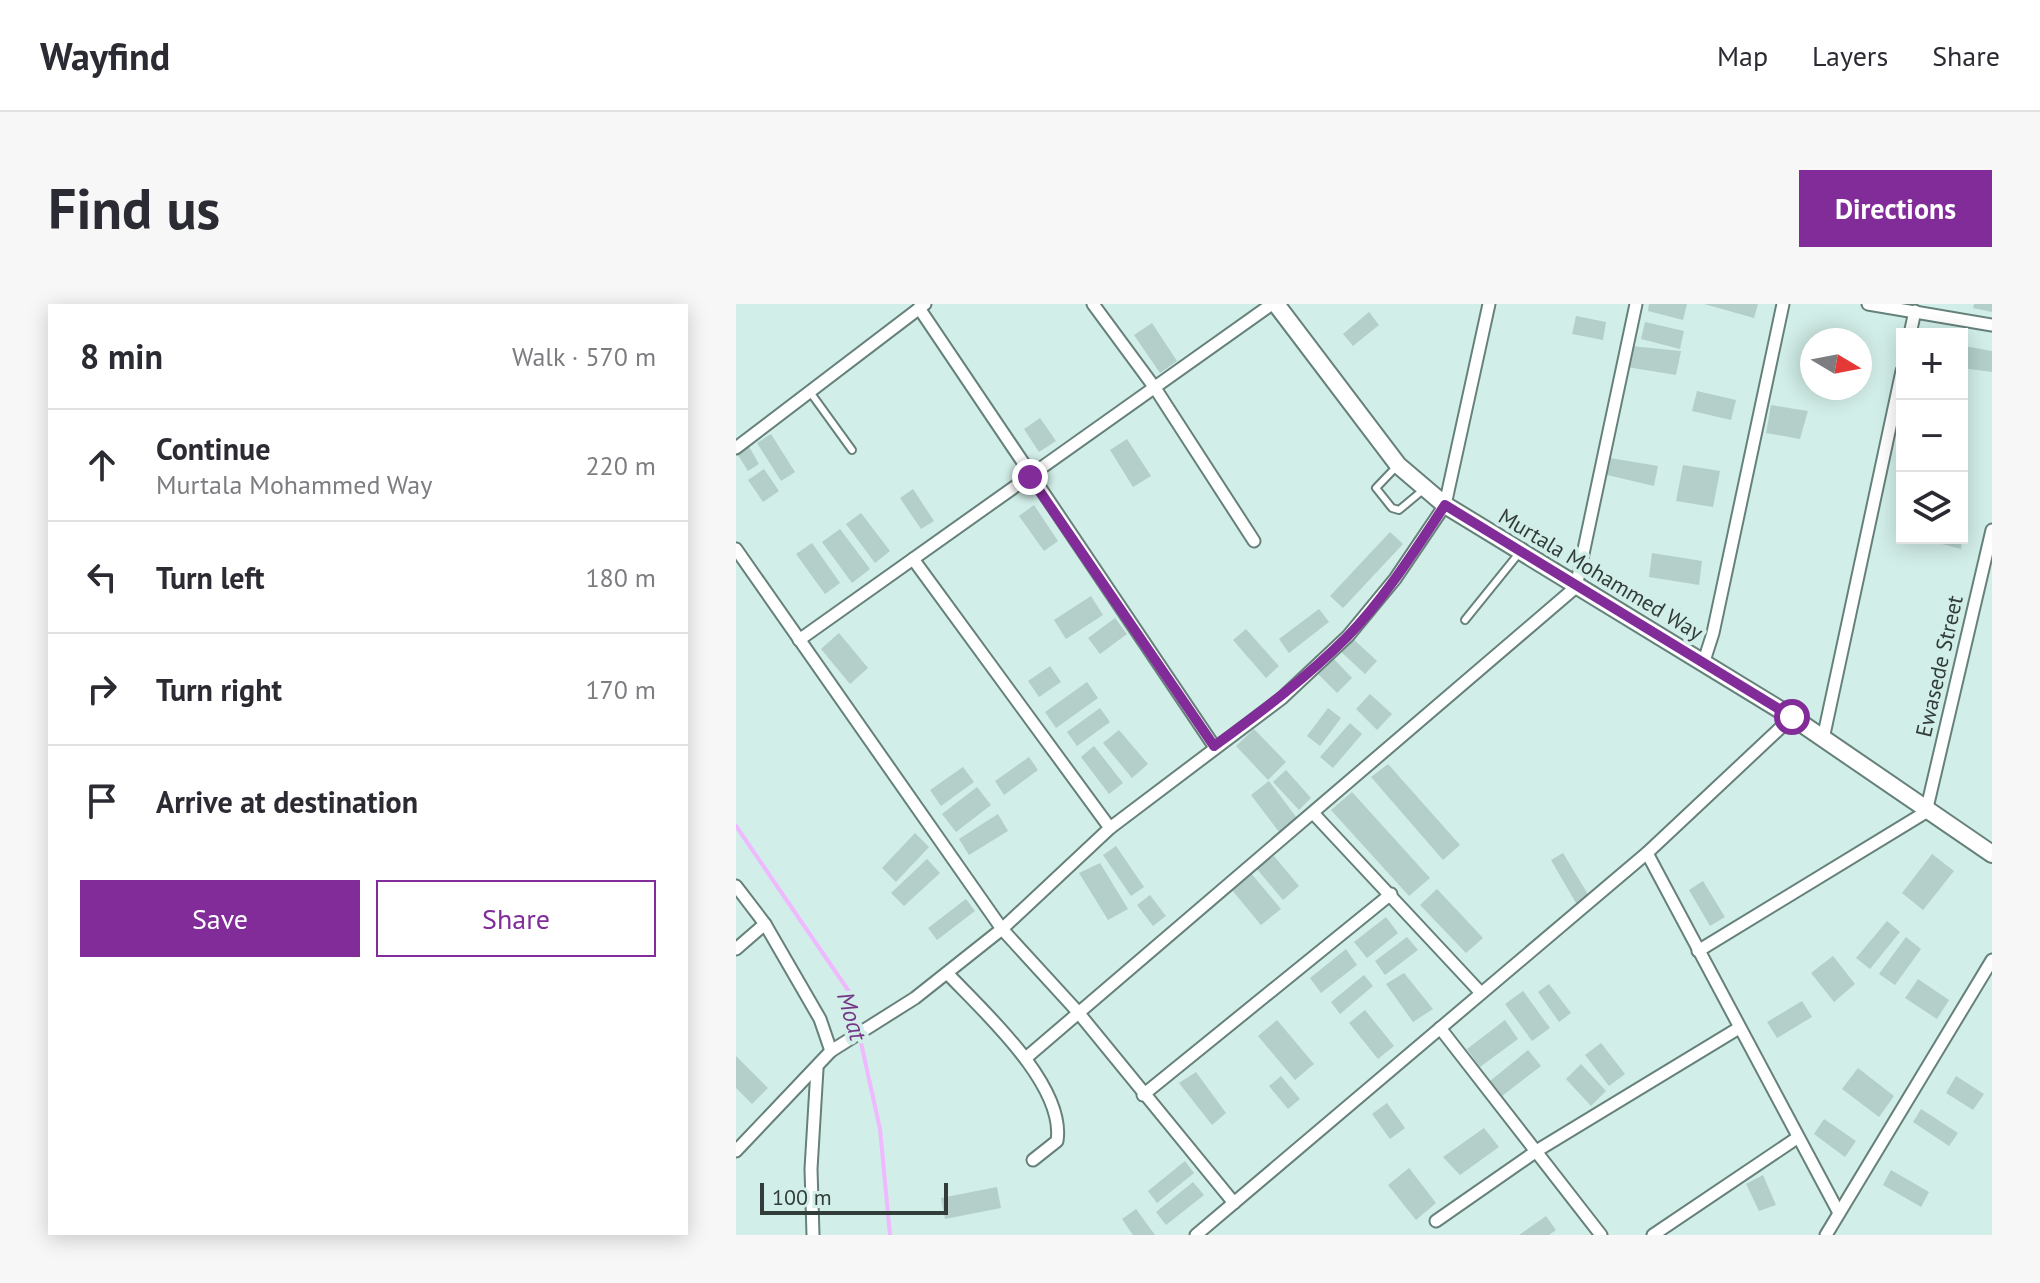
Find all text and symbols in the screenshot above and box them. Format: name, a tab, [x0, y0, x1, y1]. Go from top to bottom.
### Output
text: Wayfind	[40, 31, 170, 80]
text: Map	[1717, 37, 1768, 74]
text: Layers	[1812, 37, 1888, 74]
text: Share	[1932, 37, 2000, 74]
button: Directions	[1799, 170, 1992, 247]
text: Find us	[48, 172, 220, 244]
north arrow	[1800, 328, 1872, 400]
map controls	[1896, 328, 1968, 544]
button: +	[1896, 328, 1968, 400]
text: 8 min	[80, 334, 163, 378]
text: Walk · 570 m	[512, 340, 656, 373]
button: −	[1896, 400, 1968, 472]
text: Continue	[156, 429, 270, 468]
icon: ahead	[80, 443, 124, 487]
text: 220 m	[585, 449, 656, 482]
route end	[1012, 459, 1048, 495]
text: Murtala Mohammed Way	[156, 468, 432, 501]
button: layers	[1896, 472, 1968, 544]
street label: Murtala Mohammed Way	[1494, 502, 1709, 647]
icon: left	[80, 555, 124, 599]
text: Turn left	[156, 558, 264, 597]
text: 180 m	[585, 561, 656, 594]
street label: Ewasede Street	[1909, 592, 1969, 739]
icon: right	[80, 667, 124, 711]
text: Turn right	[156, 670, 282, 709]
text: 170 m	[585, 673, 656, 706]
route start	[1774, 699, 1810, 735]
icon: arrive	[80, 779, 124, 823]
text: Arrive at destination	[156, 782, 418, 821]
button: Save	[80, 880, 360, 957]
button: Share	[376, 880, 656, 957]
water label: Moat	[830, 988, 874, 1046]
scale bar	[760, 1179, 948, 1215]
text: 100 m	[772, 1183, 832, 1211]

